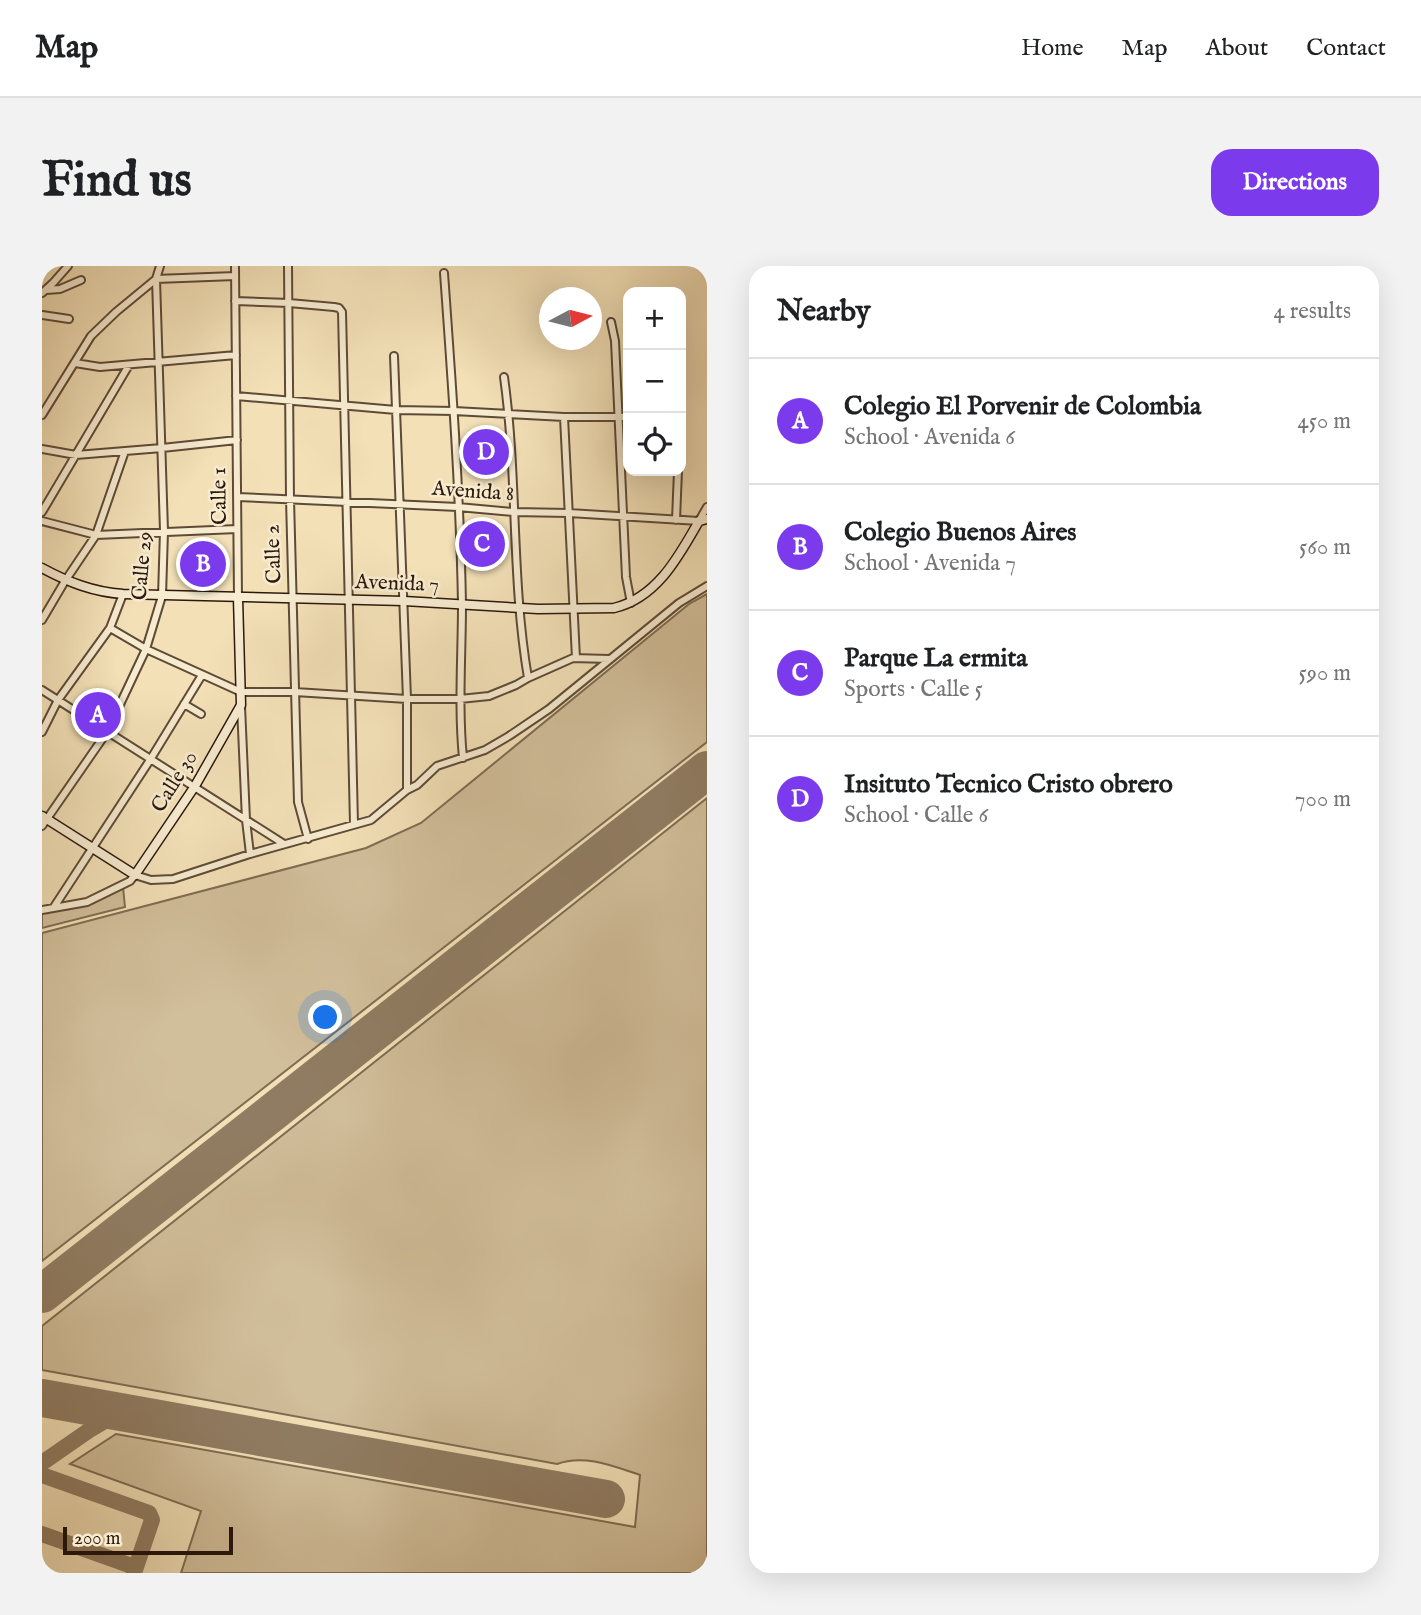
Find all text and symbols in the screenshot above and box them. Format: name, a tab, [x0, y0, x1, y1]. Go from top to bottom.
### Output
text: Map	[35, 27, 98, 69]
text: Home	[1021, 33, 1084, 64]
text: Map	[1122, 33, 1168, 64]
text: About	[1206, 33, 1268, 64]
text: Contact	[1306, 33, 1386, 64]
button: Directions	[1211, 149, 1379, 216]
text: Find us	[42, 151, 192, 213]
north arrow	[539, 287, 602, 350]
map controls	[623, 287, 686, 476]
button: +	[623, 287, 686, 350]
text: Nearby	[777, 293, 870, 331]
text: 4 results	[1273, 297, 1351, 326]
button: −	[623, 350, 686, 413]
text: Colegio El Porvenir de Colombia	[844, 390, 1201, 423]
text: A	[792, 407, 808, 436]
text: 450 m	[1297, 407, 1351, 436]
button: locate	[623, 413, 686, 476]
text: School · Avenida 6	[844, 423, 1015, 452]
pin: D	[463, 426, 509, 478]
street label: Calle 1	[206, 467, 234, 525]
street label: Avenida 8	[430, 476, 515, 508]
text: Colegio Buenos Aires	[844, 516, 1077, 549]
pin: C	[459, 518, 505, 570]
street label: Calle 2	[259, 524, 289, 584]
street label: Calle 29	[127, 531, 159, 601]
text: B	[792, 533, 808, 562]
text: 560 m	[1299, 533, 1351, 562]
pin: B	[180, 538, 226, 590]
text: School · Avenida 7	[844, 549, 1016, 578]
street label: Avenida 7	[354, 569, 439, 599]
text: Parque La ermita	[844, 642, 1028, 675]
text: C	[792, 659, 808, 688]
text: 590 m	[1299, 659, 1351, 688]
text: Sports · Calle 5	[844, 675, 983, 704]
pin: A	[75, 689, 121, 741]
street label: Calle 30	[146, 746, 204, 818]
text: Insituto Tecnico Cristo obrero	[844, 768, 1173, 801]
text: D	[791, 785, 809, 814]
text: 700 m	[1295, 785, 1351, 814]
text: School · Calle 6	[844, 801, 988, 830]
your location	[308, 1000, 342, 1034]
scale bar	[63, 1524, 233, 1556]
text: 200 m	[74, 1527, 120, 1551]

